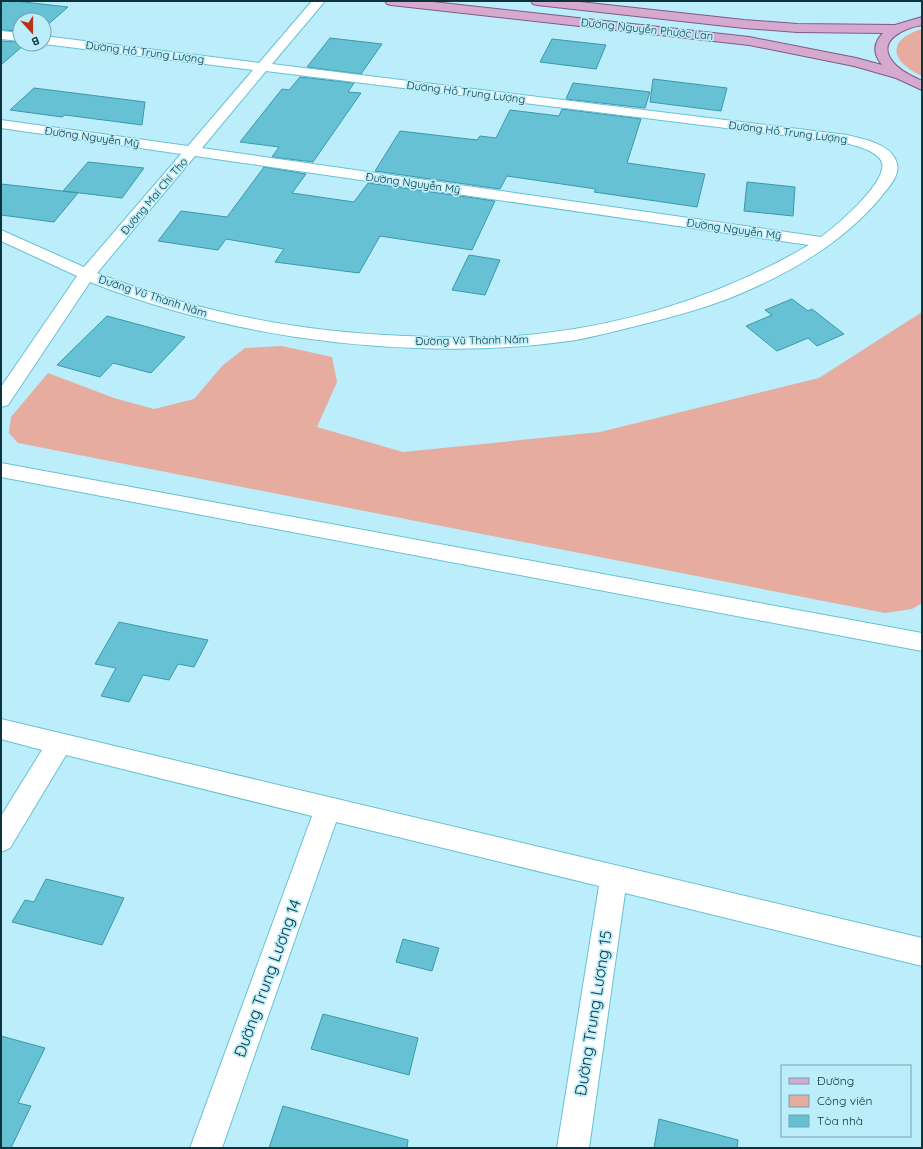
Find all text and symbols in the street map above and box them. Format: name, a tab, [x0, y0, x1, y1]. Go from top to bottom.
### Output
north arrow	[12, 12, 52, 52]
street label: Đường Nguyễn Phước Lan	[580, 15, 714, 43]
text: B	[30, 34, 41, 49]
street label: Đường Hồ Trung Lượng	[85, 38, 205, 66]
street label: Đường Hồ Trung Lượng	[406, 78, 526, 106]
street label: Đường Hồ Trung Lượng	[728, 118, 848, 146]
street label: Đường Nguyễn Mỹ	[44, 123, 140, 151]
street label: Đường Mai Chí Thọ	[118, 154, 191, 237]
street label: Đường Nguyễn Mỹ	[365, 169, 461, 197]
street label: Đường Nguyễn Mỹ	[686, 215, 782, 243]
street label: Đường Vũ Thành Năm	[97, 272, 209, 320]
street label: Đường Vũ Thành Năm	[415, 332, 529, 348]
street label: Đường Trung Lương 14	[229, 896, 305, 1060]
street label: Đường Trung Lương 15	[570, 929, 616, 1097]
legend	[781, 1065, 911, 1137]
text: Đường	[817, 1073, 854, 1088]
text: Công viên	[817, 1093, 872, 1108]
text: Tòa nhà	[817, 1113, 863, 1128]

